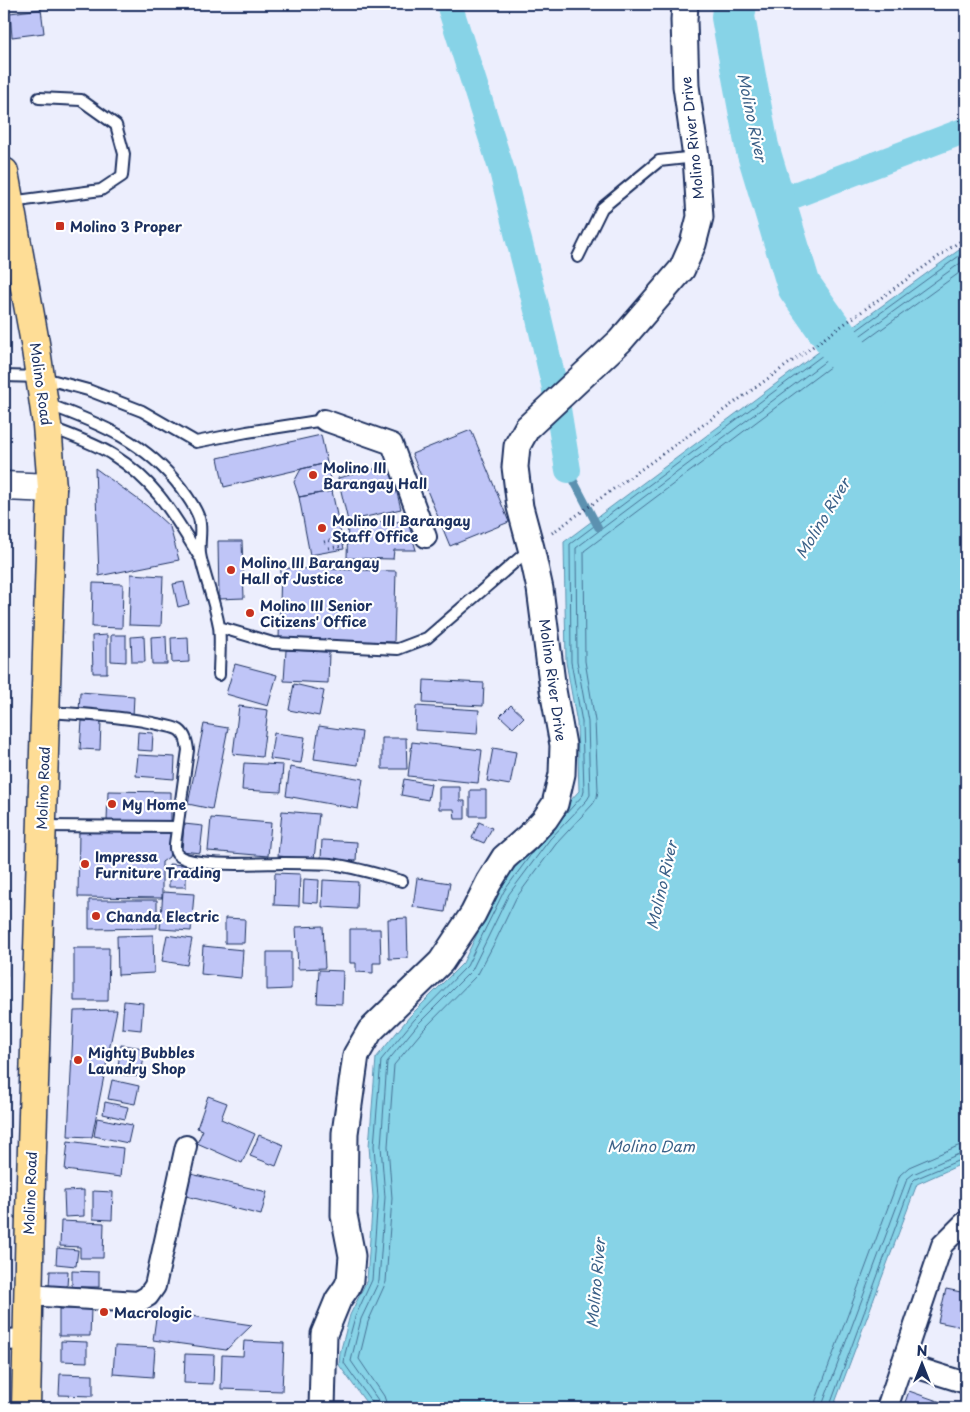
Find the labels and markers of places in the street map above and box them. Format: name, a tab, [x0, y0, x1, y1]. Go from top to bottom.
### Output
place label: Molino 3 Proper	[70, 216, 183, 237]
marker: Molino 3 Proper	[54, 220, 66, 232]
place label: Molino III Barangay Hall	[323, 457, 427, 494]
marker: Molino III Barangay Hall	[307, 469, 319, 481]
place label: Molino III Barangay Staff Office	[332, 510, 470, 547]
marker: Molino III Barangay Staff Office	[316, 522, 328, 534]
place label: Molino III Barangay Hall of Justice	[241, 552, 379, 589]
marker: Molino III Barangay Hall of Justice	[225, 564, 237, 576]
place label: Molino III Senior Citizens' Office	[260, 595, 373, 632]
marker: Molino III Senior Citizens' Office	[244, 607, 256, 619]
place label: My Home	[122, 794, 186, 815]
marker: My Home	[106, 798, 118, 810]
place label: Impressa Furniture Trading	[95, 846, 221, 883]
marker: Impressa Furniture Trading	[79, 858, 91, 870]
place label: Chanda Electric	[106, 906, 220, 927]
marker: Chanda Electric	[90, 910, 102, 922]
place label: Mighty Bubbles Laundry Shop	[88, 1042, 195, 1079]
marker: Mighty Bubbles Laundry Shop	[72, 1054, 84, 1066]
place label: Macrologic	[114, 1302, 192, 1323]
marker: Macrologic	[98, 1306, 110, 1318]

